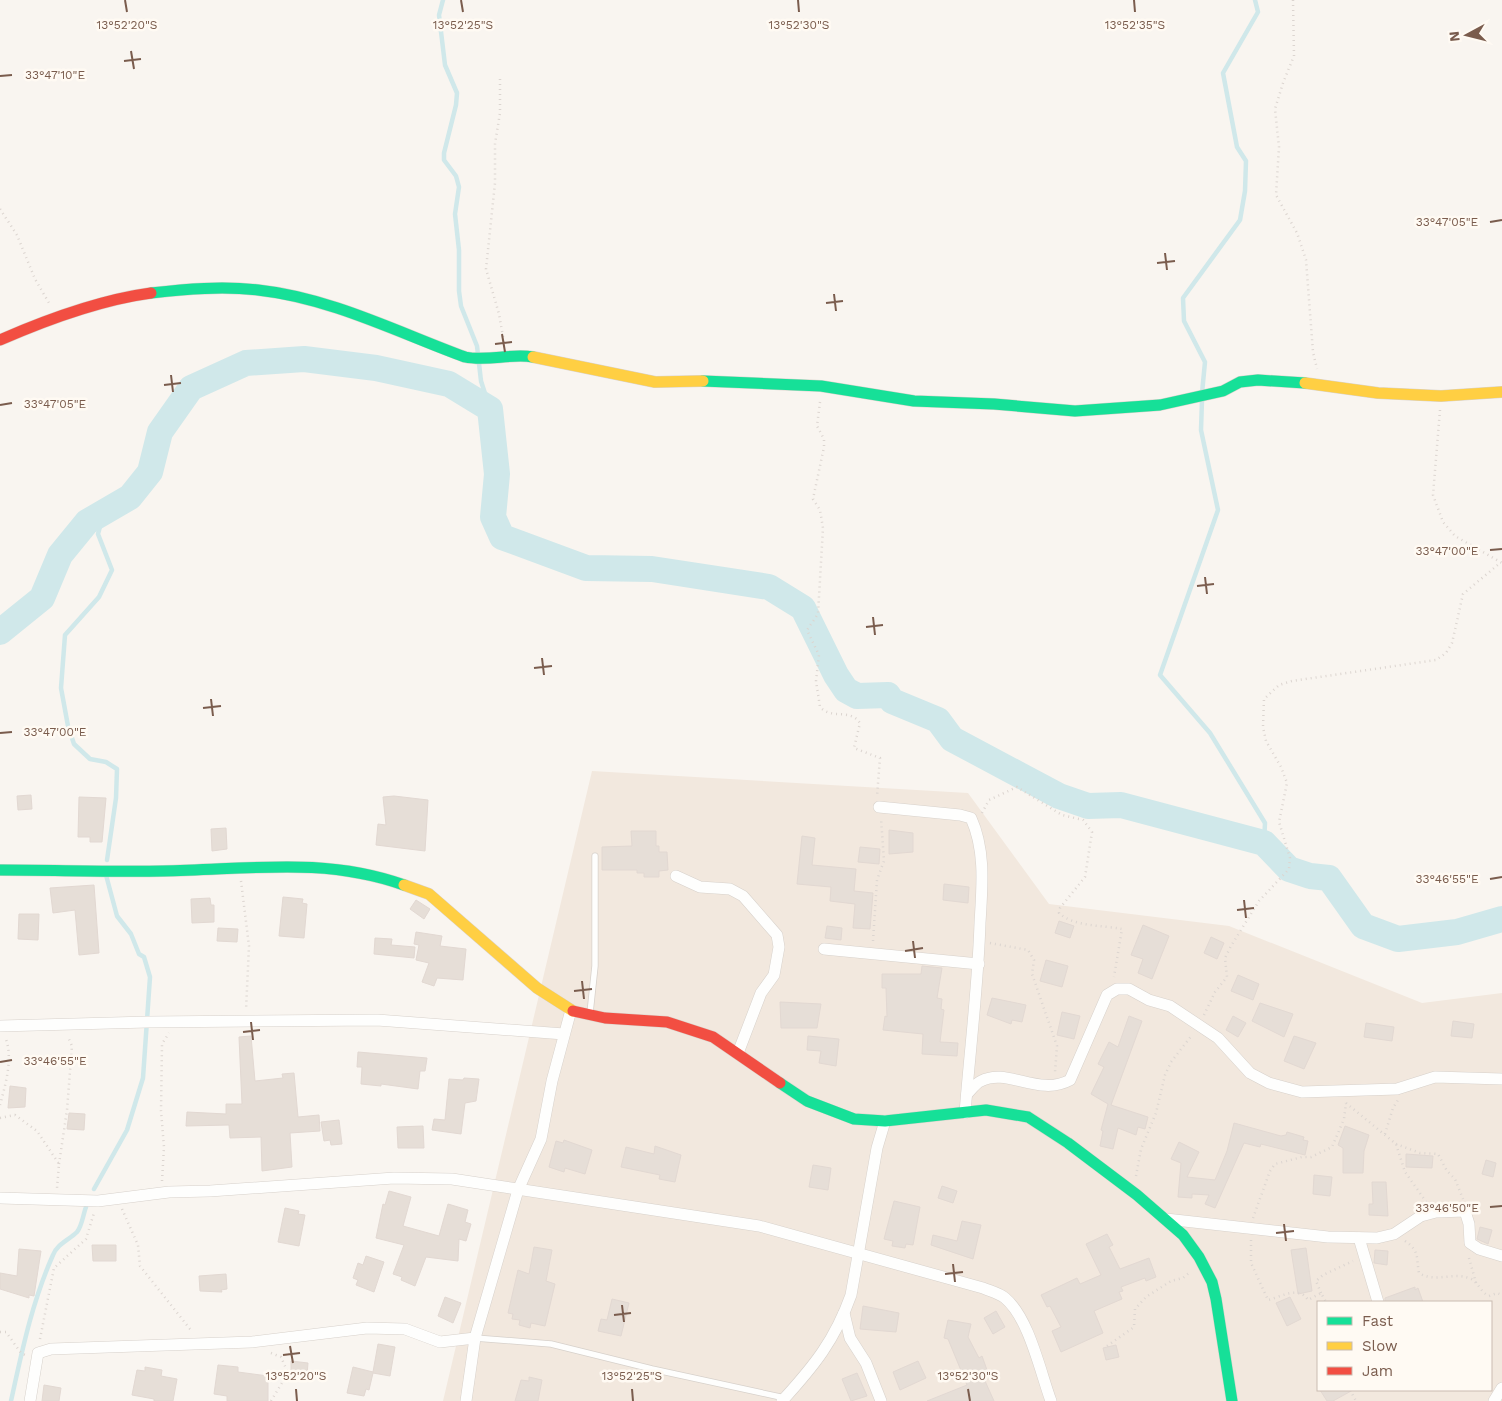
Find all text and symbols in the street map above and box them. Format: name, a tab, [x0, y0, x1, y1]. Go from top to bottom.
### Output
north arrow	[1442, 10, 1492, 60]
text: 13°52'20"S	[97, 18, 157, 32]
text: 13°52'25"S	[433, 18, 493, 32]
text: 13°52'30"S	[769, 18, 829, 32]
text: 13°52'35"S	[1105, 18, 1165, 32]
text: N	[1446, 30, 1463, 43]
text: 33°47'10"E	[25, 68, 85, 82]
text: 33°47'05"E	[1416, 215, 1479, 229]
text: 33°47'05"E	[24, 397, 87, 411]
text: 33°47'00"E	[1416, 544, 1479, 558]
text: 33°47'00"E	[24, 725, 87, 739]
text: 33°46'55"E	[1415, 872, 1479, 886]
text: 33°46'55"E	[23, 1054, 87, 1068]
text: 33°46'50"E	[1415, 1201, 1479, 1215]
legend	[1317, 1301, 1492, 1391]
text: Fast	[1362, 1312, 1394, 1330]
text: Slow	[1362, 1337, 1398, 1355]
text: Jam	[1362, 1362, 1393, 1380]
text: 13°52'20"S	[266, 1369, 326, 1383]
text: 13°52'25"S	[602, 1369, 662, 1383]
text: 13°52'30"S	[938, 1369, 998, 1383]

